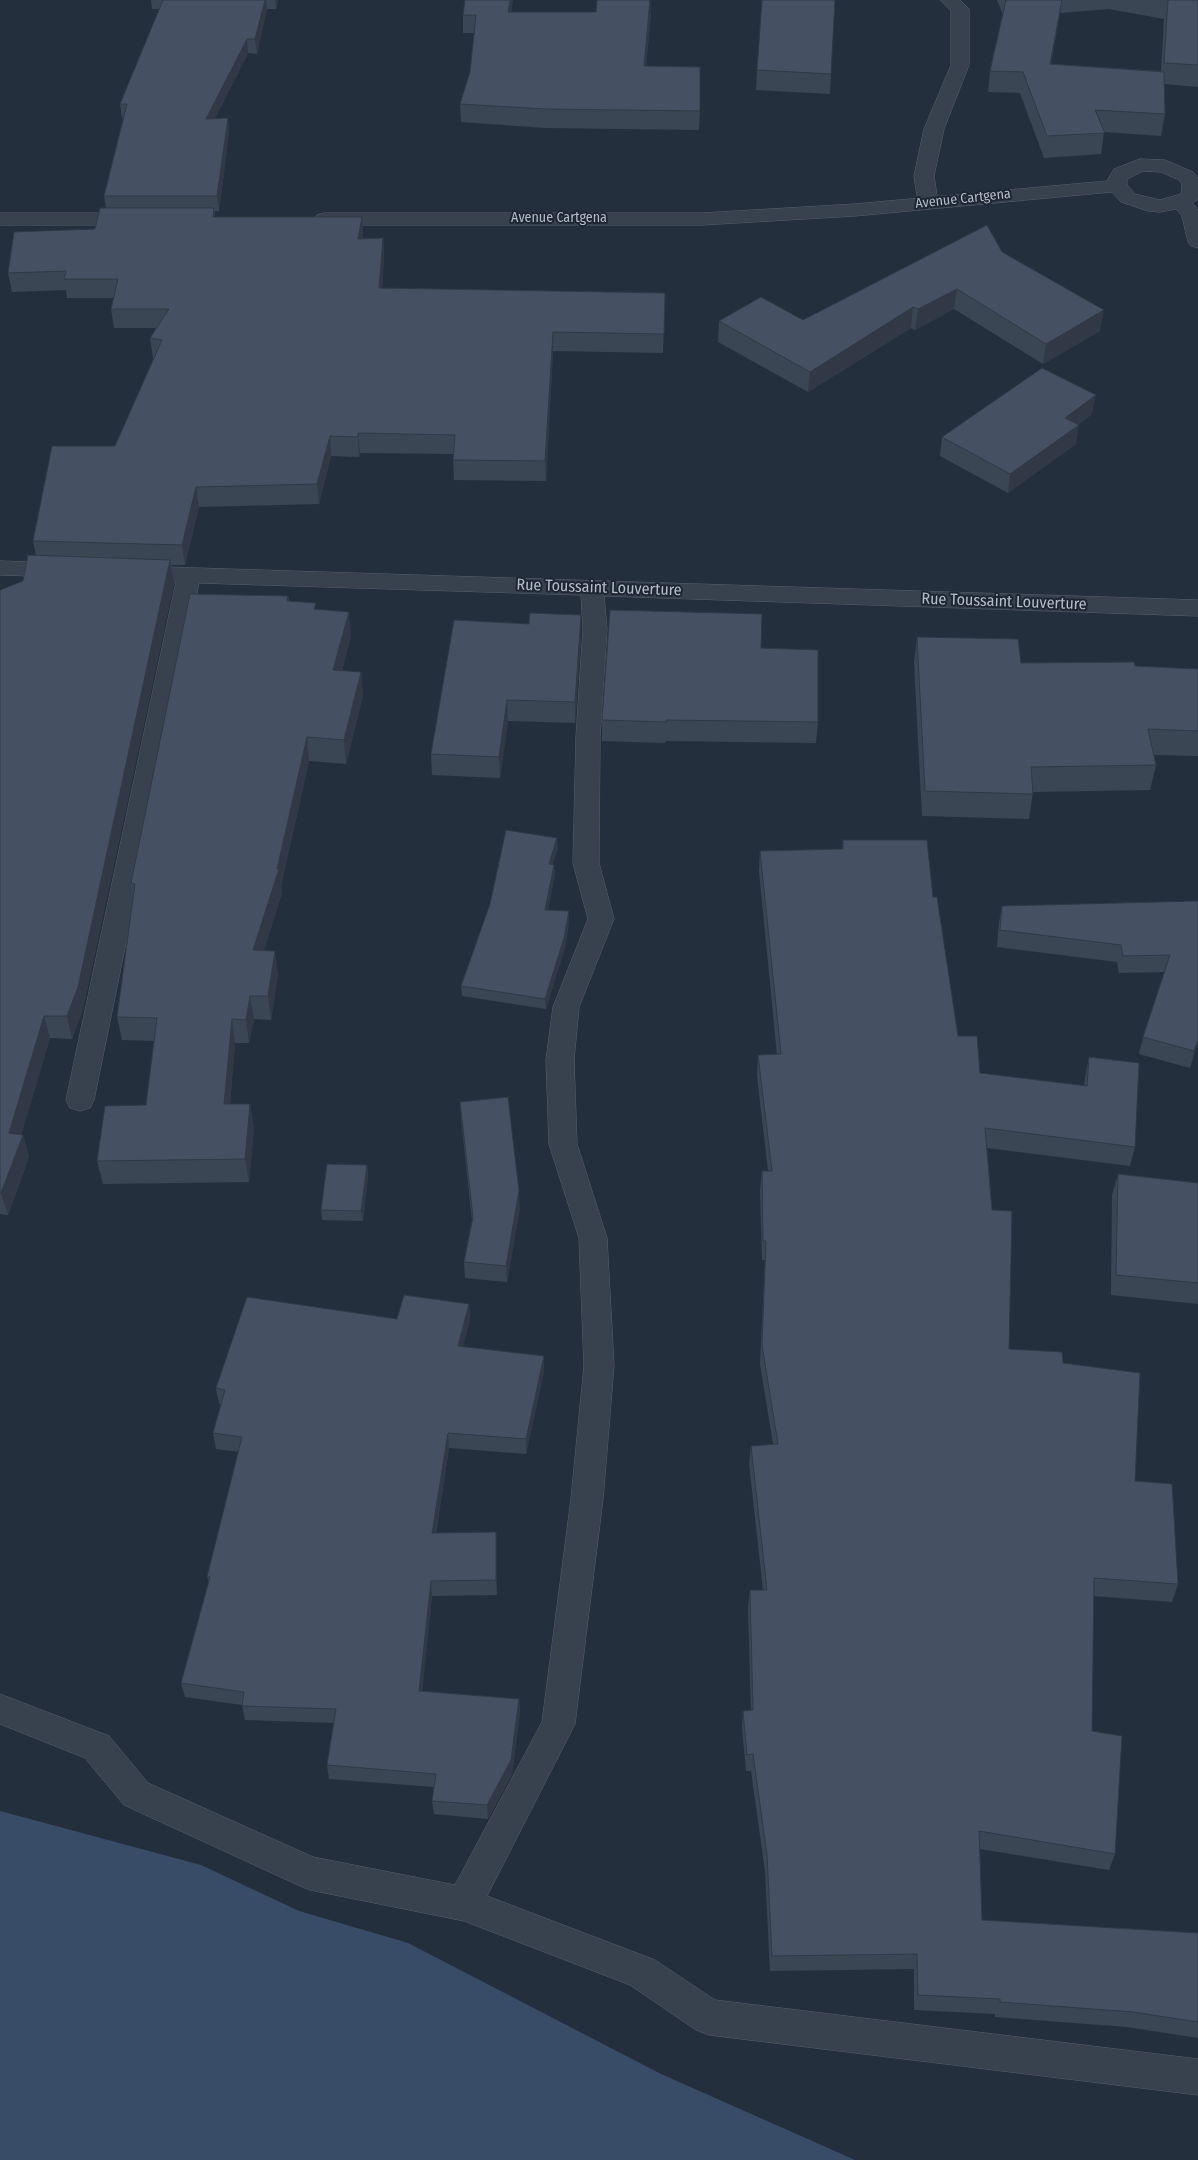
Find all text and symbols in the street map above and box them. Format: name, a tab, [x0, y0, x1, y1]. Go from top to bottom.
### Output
street label: Avenue Cartgena	[914, 186, 1012, 212]
street label: Avenue Cartgena	[511, 210, 607, 226]
street label: Rue Toussaint Louverture	[516, 576, 682, 600]
street label: Rue Toussaint Louverture	[921, 590, 1087, 614]

